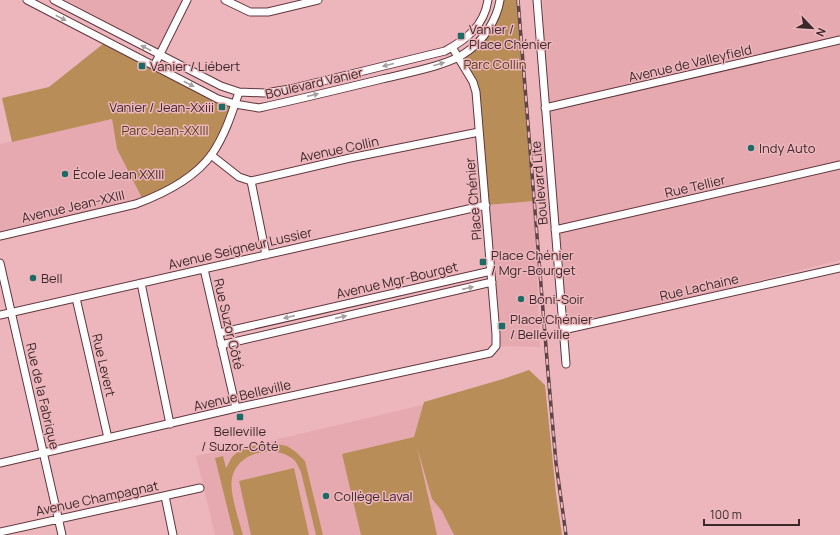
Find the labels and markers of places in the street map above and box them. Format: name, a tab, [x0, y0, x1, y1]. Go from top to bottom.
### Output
place label: Vanier / Place Chénier	[469, 20, 552, 53]
marker: Vanier / Place Chénier	[456, 31, 466, 41]
place label: Vanier / Liébert	[150, 57, 240, 75]
marker: Vanier / Liébert	[137, 61, 147, 71]
place label: Vanier / Jean-Xxiii	[109, 98, 214, 116]
marker: Vanier / Jean-Xxiii	[217, 102, 227, 112]
place label: Indy Auto	[759, 139, 816, 157]
marker: Indy Auto	[746, 143, 756, 153]
place label: École Jean XXIII	[73, 165, 164, 183]
marker: École Jean XXIII	[60, 169, 70, 179]
place label: Place Chénier / Mgr-Bourget	[491, 246, 576, 279]
marker: Place Chénier / Mgr-Bourget	[478, 257, 488, 267]
place label: Bell	[41, 269, 63, 287]
marker: Bell	[28, 273, 38, 283]
place label: Boni-Soir	[529, 290, 585, 308]
marker: Boni-Soir	[516, 294, 526, 304]
place label: Place Chénier / Belleville	[510, 310, 593, 343]
marker: Place Chénier / Belleville	[497, 321, 507, 331]
marker: Belleville / Suzor-Côté	[235, 412, 245, 422]
place label: Belleville / Suzor-Côté	[201, 422, 279, 455]
place label: Collège Laval	[334, 487, 413, 505]
marker: Collège Laval	[321, 491, 331, 501]

